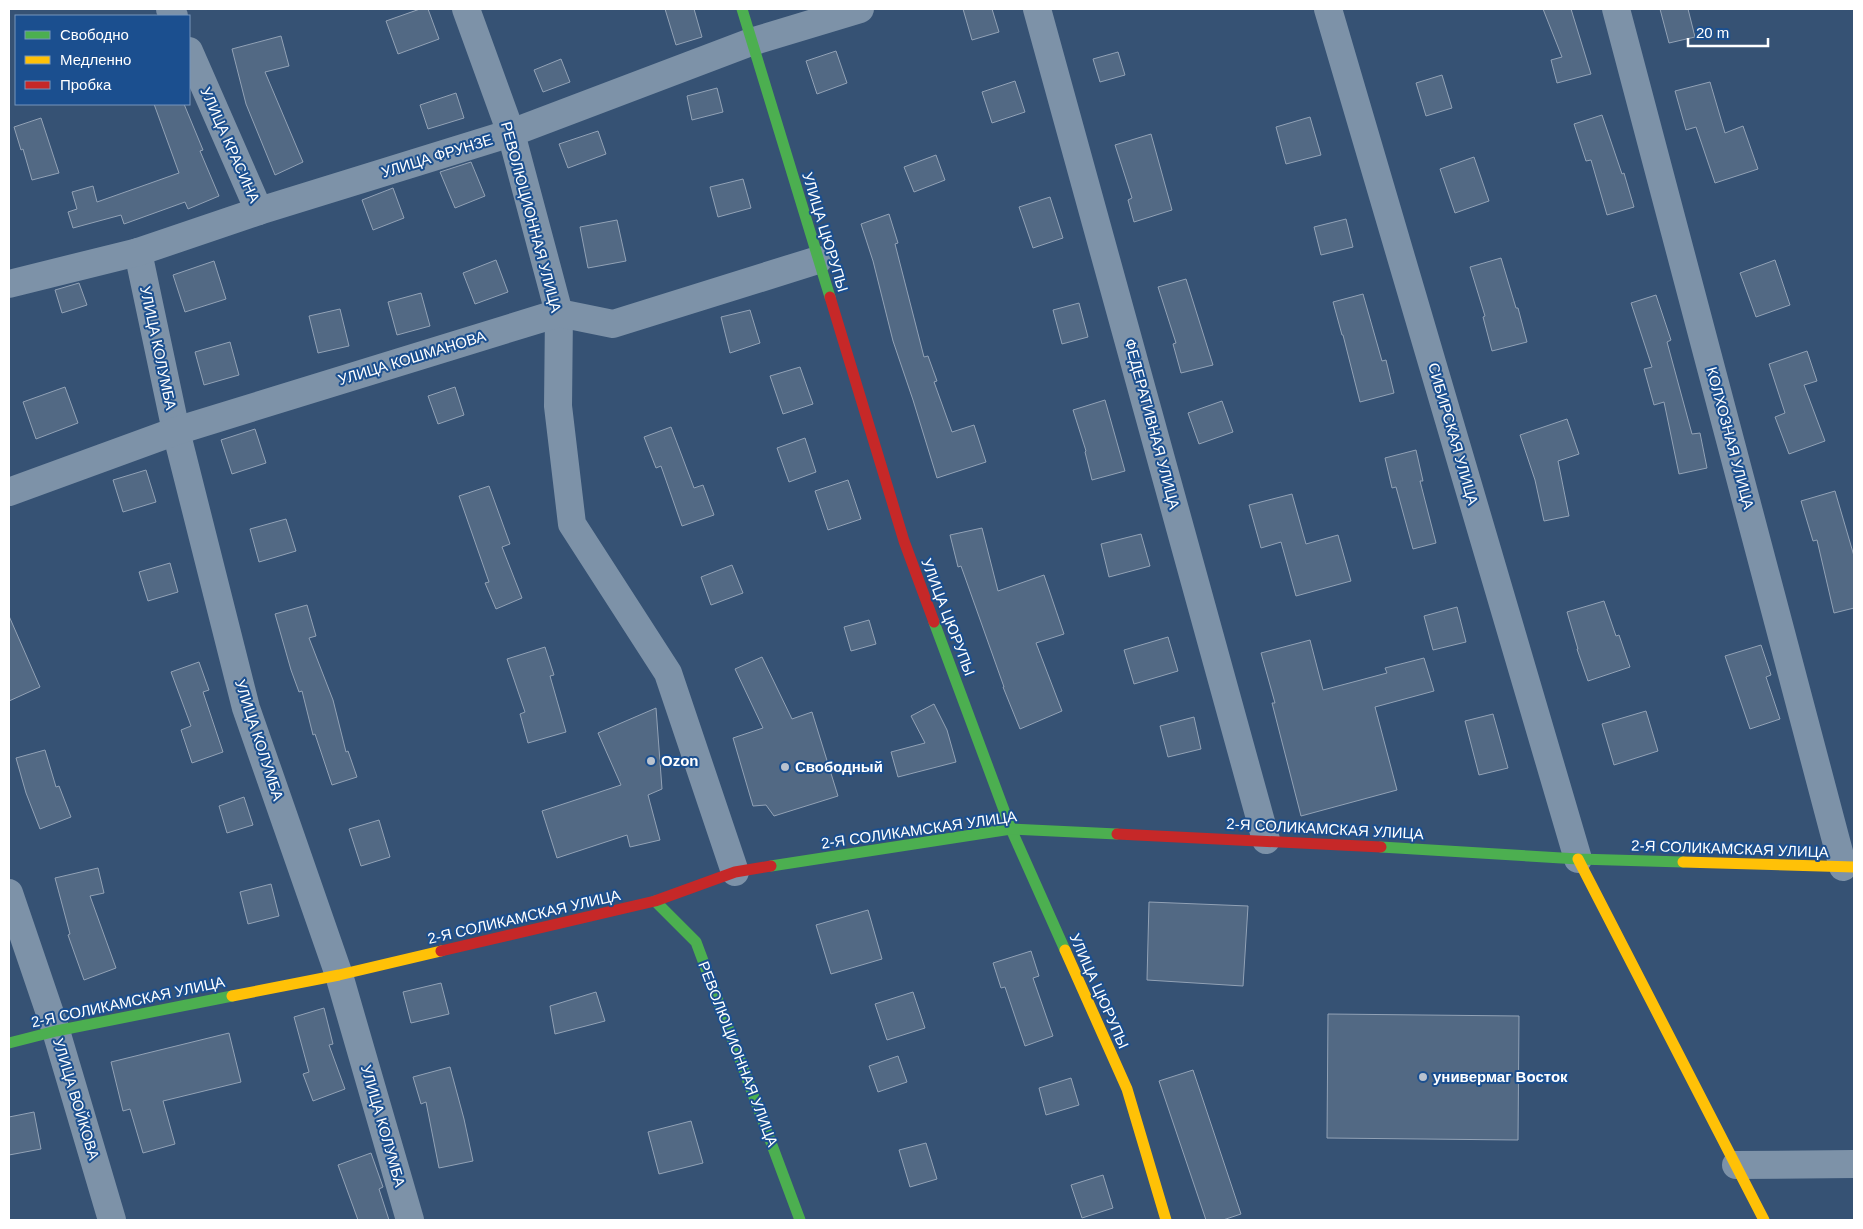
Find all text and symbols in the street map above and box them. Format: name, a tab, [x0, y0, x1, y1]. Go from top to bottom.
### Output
legend	[15, 15, 190, 105]
scale bar	[1688, 15, 1768, 47]
text: 20 m	[1696, 24, 1729, 41]
text: Свободно	[60, 26, 129, 43]
text: Медленно	[60, 51, 131, 68]
text: Пробка	[60, 76, 112, 93]
street label: УЛИЦА КРАСИНА	[197, 84, 264, 205]
street label: РЕВОЛЮЦИОННАЯ УЛИЦА	[498, 120, 565, 314]
street label: УЛИЦА ФРУНЗЕ	[379, 131, 495, 181]
street label: УЛИЦА ЦЮРУПЫ	[799, 170, 852, 294]
street label: УЛИЦА КОЛУМБА	[137, 284, 180, 411]
street label: УЛИЦА КОШМАНОВА	[336, 327, 488, 388]
street label: ФЕДЕРАТИВНАЯ УЛИЦА	[1122, 337, 1183, 511]
street label: СИБИРСКАЯ УЛИЦА	[1425, 361, 1482, 507]
street label: КОЛХОЗНАЯ УЛИЦА	[1703, 365, 1758, 511]
street label: УЛИЦА ЦЮРУПЫ	[918, 556, 979, 678]
street label: УЛИЦА КОЛУМБА	[232, 677, 287, 803]
place label: Ozon	[661, 752, 699, 769]
marker: Ozon	[645, 755, 657, 767]
place label: Свободный	[795, 758, 883, 775]
marker: Свободный	[779, 761, 791, 773]
street label: 2-Я СОЛИКАМСКАЯ УЛИЦА	[820, 807, 1018, 852]
street label: 2-Я СОЛИКАМСКАЯ УЛИЦА	[1226, 815, 1424, 842]
street label: 2-Я СОЛИКАМСКАЯ УЛИЦА	[1631, 837, 1829, 860]
street label: 2-Я СОЛИКАМСКАЯ УЛИЦА	[426, 886, 622, 947]
street label: УЛИЦА ЦЮРУПЫ	[1066, 930, 1133, 1051]
street label: РЕВОЛЮЦИОННАЯ УЛИЦА	[695, 959, 782, 1149]
street label: 2-Я СОЛИКАМСКАЯ УЛИЦА	[30, 973, 226, 1030]
street label: УЛИЦА ВОЙКОВА	[50, 1036, 103, 1162]
street label: УЛИЦА КОЛУМБА	[358, 1063, 409, 1189]
place label: универмаг Восток	[1433, 1068, 1568, 1085]
marker: универмаг Восток	[1417, 1071, 1429, 1083]

